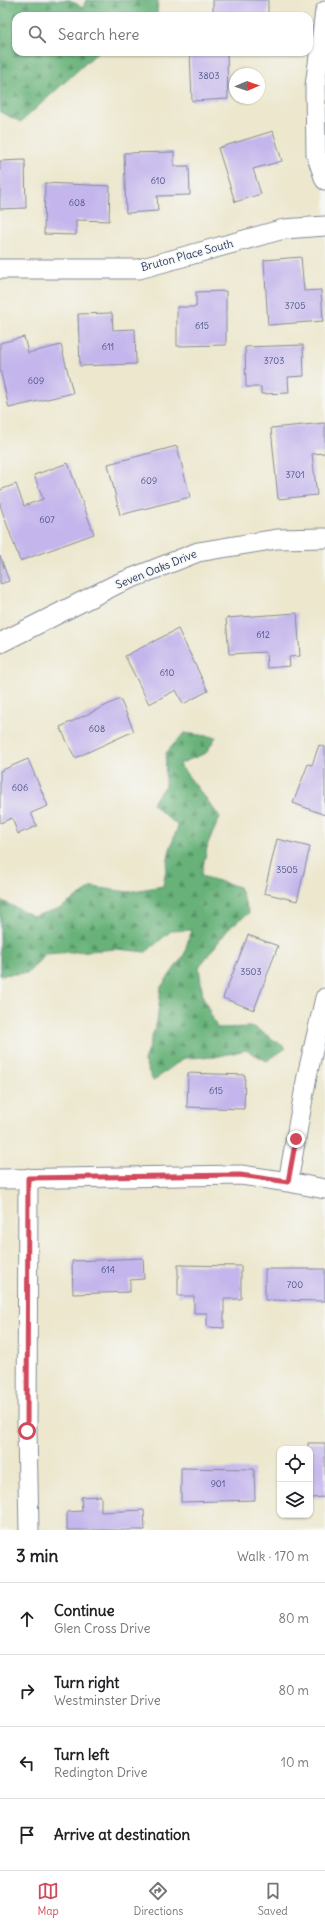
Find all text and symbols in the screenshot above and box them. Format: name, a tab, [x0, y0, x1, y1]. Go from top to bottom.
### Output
search box	[12, 12, 313, 56]
icon: search	[26, 23, 48, 45]
text: Search here	[58, 25, 139, 44]
north arrow	[229, 68, 265, 104]
house number: 3803	[198, 70, 220, 81]
house number: 610	[151, 175, 165, 186]
house number: 608	[69, 197, 85, 208]
street label: Bruton Place South	[139, 236, 235, 274]
house number: 3705	[285, 300, 305, 311]
house number: 615	[195, 320, 209, 331]
house number: 611	[102, 341, 114, 352]
house number: 3703	[264, 355, 284, 366]
house number: 609	[28, 375, 44, 386]
house number: 3701	[285, 469, 305, 480]
house number: 609	[141, 475, 157, 486]
house number: 607	[39, 514, 55, 525]
street label: Seven Oaks Drive	[113, 546, 199, 592]
house number: 612	[256, 629, 270, 640]
house number: 610	[160, 667, 174, 678]
house number: 608	[89, 723, 105, 734]
house number: 606	[12, 782, 28, 793]
house number: 3505	[276, 864, 298, 875]
house number: 3503	[240, 966, 262, 977]
house number: 615	[209, 1085, 223, 1096]
route end	[287, 1130, 305, 1148]
house number: 614	[101, 1264, 115, 1275]
house number: 700	[287, 1279, 303, 1290]
route start	[18, 1422, 36, 1440]
map controls	[277, 1446, 313, 1518]
button: locate	[277, 1446, 313, 1482]
house number: 901	[211, 1478, 225, 1489]
button: layers	[277, 1482, 313, 1518]
text: 3 min	[16, 1545, 58, 1567]
text: Walk · 170 m	[237, 1548, 309, 1565]
text: Continue	[54, 1601, 115, 1620]
icon: ahead	[16, 1608, 38, 1630]
text: 80 m	[278, 1610, 309, 1627]
text: Glen Cross Drive	[54, 1620, 151, 1637]
text: Turn right	[54, 1673, 119, 1692]
icon: right	[16, 1680, 38, 1702]
text: 80 m	[278, 1682, 309, 1699]
text: Westminster Drive	[54, 1692, 161, 1709]
text: Turn left	[54, 1745, 109, 1764]
icon: left	[16, 1752, 38, 1774]
text: 10 m	[281, 1754, 309, 1771]
text: Redington Drive	[54, 1764, 147, 1781]
icon: arrive	[16, 1824, 38, 1846]
text: Arrive at destination	[54, 1825, 190, 1844]
tab: Map	[37, 1880, 59, 1918]
tab: Directions	[134, 1880, 183, 1918]
tab: Saved	[258, 1880, 288, 1918]

